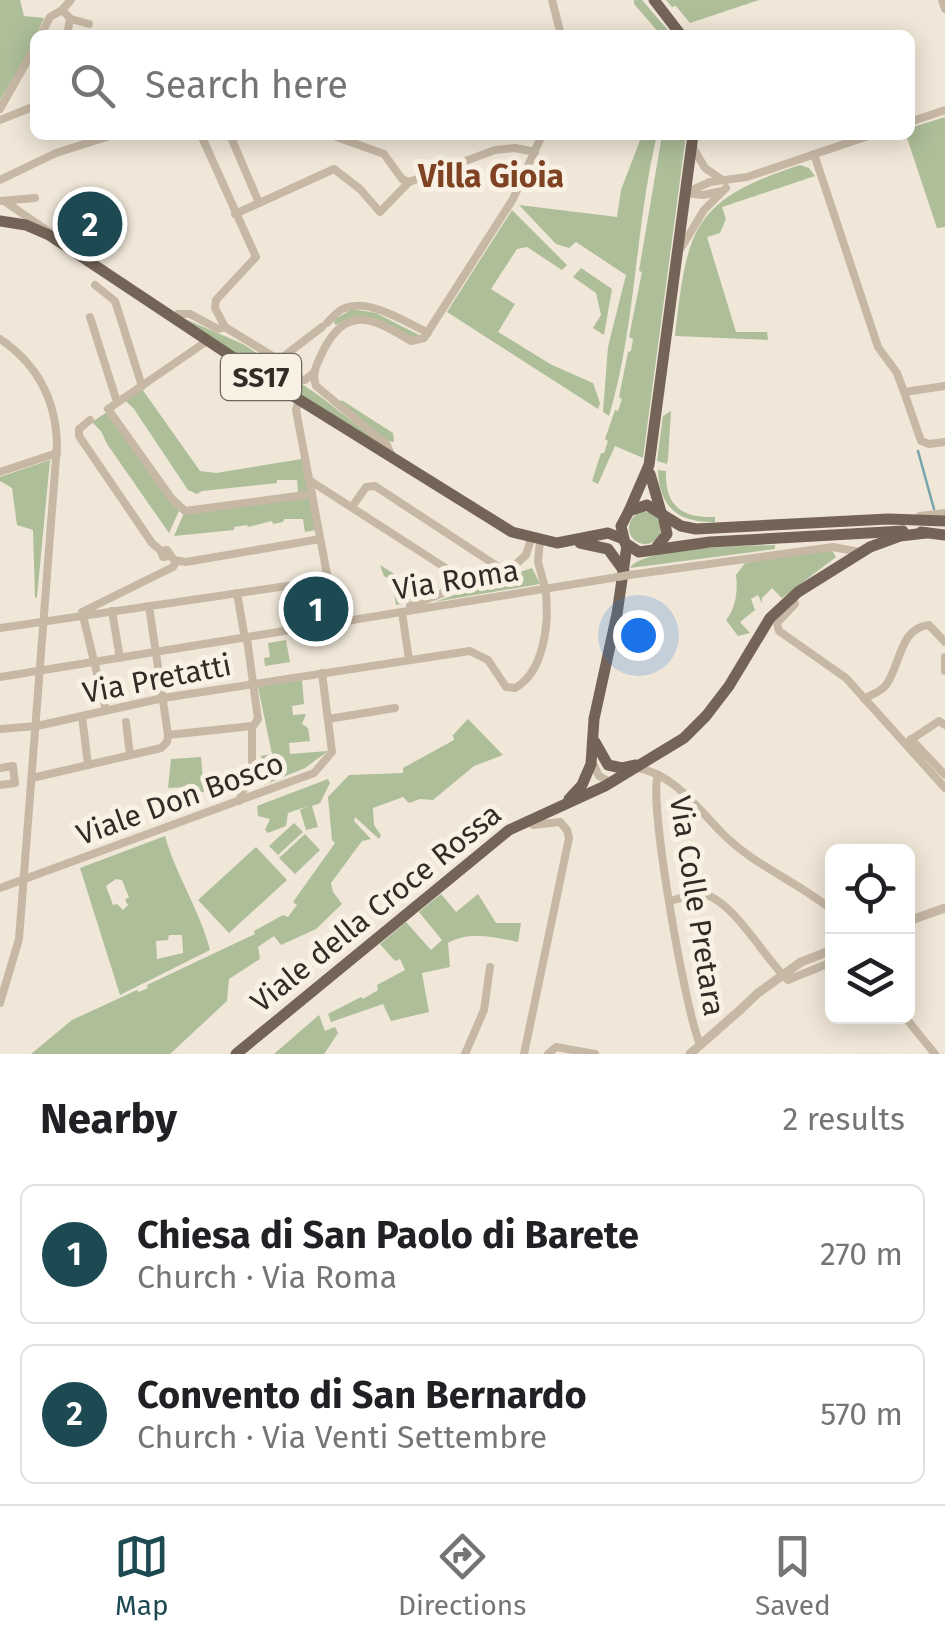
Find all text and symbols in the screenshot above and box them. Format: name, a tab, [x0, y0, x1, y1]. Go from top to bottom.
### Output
search box	[30, 30, 915, 140]
icon: search	[65, 58, 120, 113]
text: Search here	[145, 62, 348, 108]
district label: Villa Gioia	[417, 157, 564, 195]
pin: 2	[58, 186, 122, 262]
road number: SS17	[221, 354, 301, 400]
street label: Via Roma	[391, 552, 521, 608]
pin: 1	[284, 572, 348, 646]
your location	[613, 610, 664, 661]
street label: Via Pretatti	[80, 647, 234, 711]
street label: Viale Don Bosco	[72, 745, 288, 853]
street label: Via Colle Pretara	[662, 793, 732, 1019]
street label: Viale della Croce Rossa	[244, 796, 508, 1020]
map controls	[825, 844, 915, 1024]
button: locate	[825, 844, 915, 934]
button: layers	[825, 934, 915, 1024]
text: Nearby	[40, 1094, 177, 1144]
text: 2 results	[782, 1100, 905, 1138]
text: Chiesa di San Paolo di Barete	[137, 1212, 639, 1258]
text: 1	[67, 1235, 82, 1273]
text: 270 m	[820, 1235, 903, 1273]
text: Church · Via Roma	[137, 1258, 397, 1296]
text: Convento di San Bernardo	[137, 1372, 587, 1418]
text: 2	[66, 1395, 83, 1433]
text: 570 m	[820, 1395, 903, 1433]
text: Church · Via Venti Settembre	[137, 1418, 547, 1456]
tab: Map	[114, 1529, 169, 1622]
tab: Directions	[398, 1529, 526, 1622]
tab: Saved	[755, 1529, 831, 1622]

